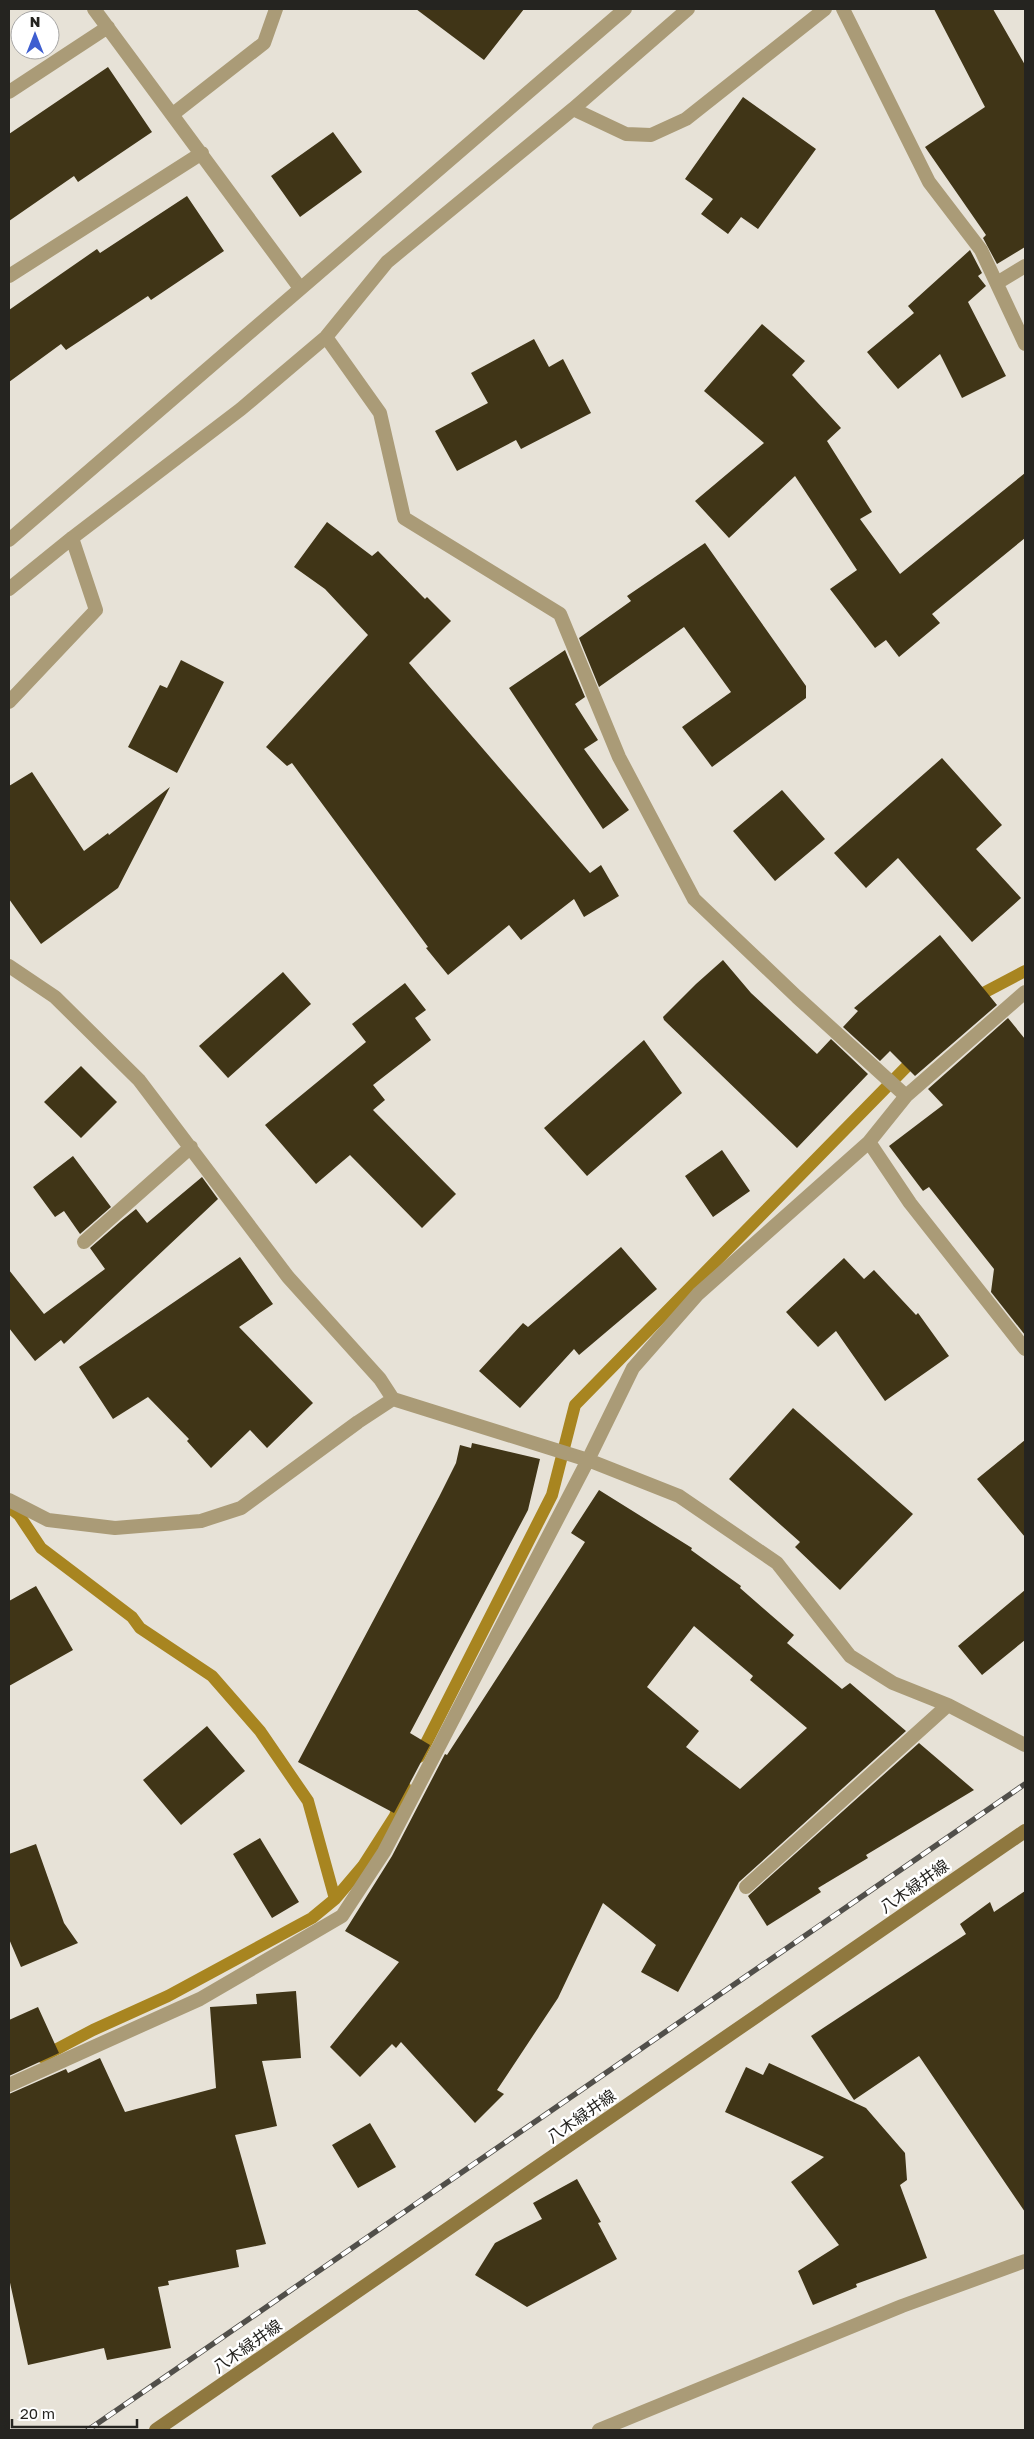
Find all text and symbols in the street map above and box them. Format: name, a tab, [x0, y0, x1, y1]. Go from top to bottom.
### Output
north arrow	[10, 10, 60, 60]
text: N	[30, 13, 40, 30]
street label: 八木緑井線	[875, 1855, 953, 1917]
street label: 八木緑井線	[542, 2085, 620, 2147]
street label: 八木緑井線	[208, 2315, 286, 2377]
scale bar	[12, 2396, 138, 2428]
text: 20 m	[20, 2404, 55, 2422]

